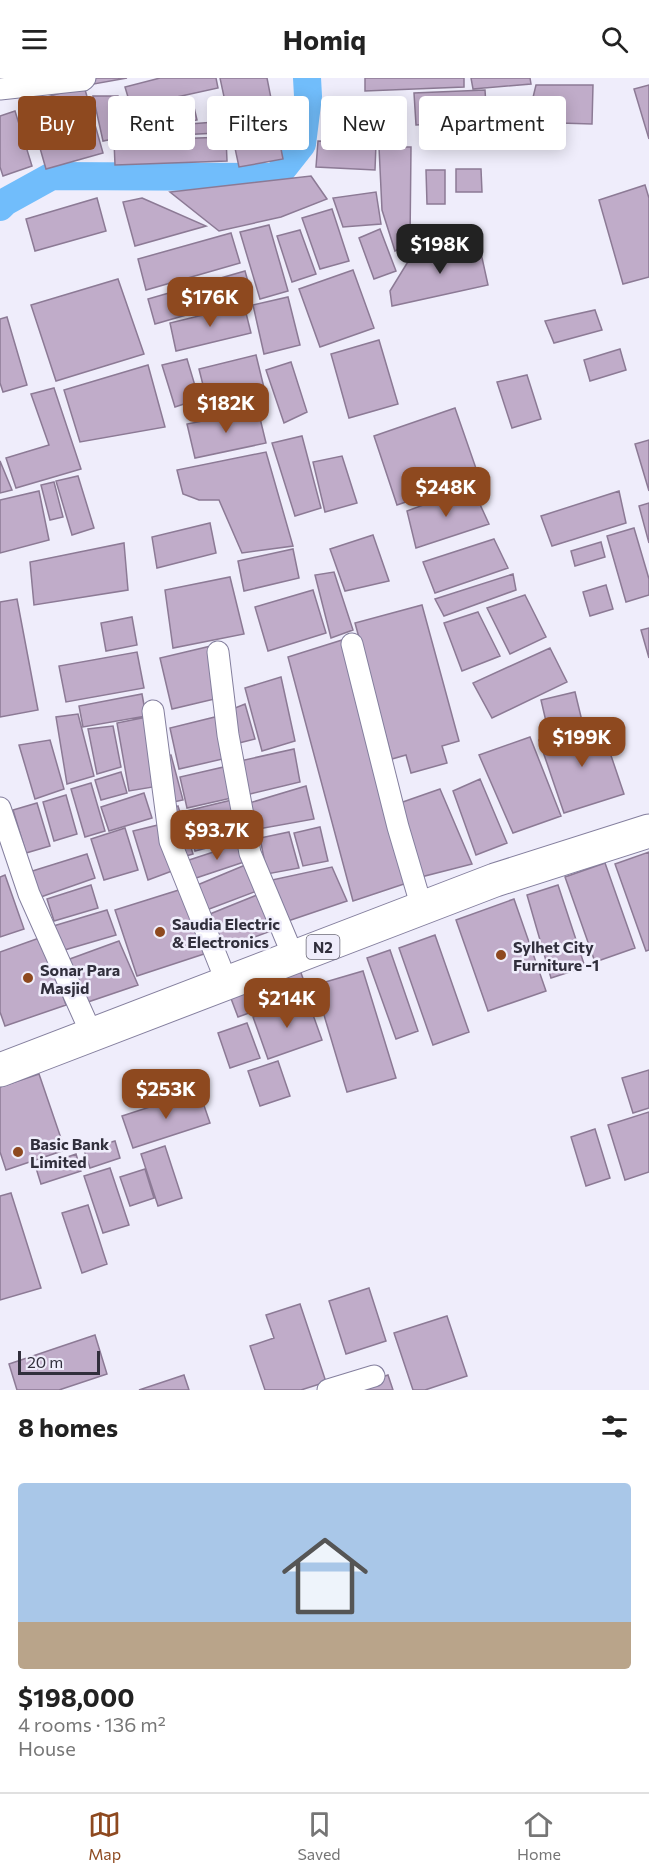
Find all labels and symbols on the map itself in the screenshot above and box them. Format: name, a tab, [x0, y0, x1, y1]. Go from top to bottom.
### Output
pin: $198K	[398, 224, 482, 275]
pin: $176K	[168, 277, 252, 328]
pin: $182K	[184, 383, 268, 434]
pin: $248K	[404, 467, 488, 518]
pin: $199K	[540, 717, 624, 768]
pin: $93.7K	[168, 810, 266, 861]
place label: Saudia Electric & Electronics	[172, 914, 280, 951]
marker: Saudia Electric & Electronics	[153, 925, 167, 939]
road number: N2	[306, 935, 340, 959]
place label: Sylhet City Furniture -1	[513, 937, 599, 974]
marker: Sylhet City Furniture -1	[494, 948, 508, 962]
place label: Sonar Para Masjid	[40, 960, 120, 997]
marker: Sonar Para Masjid	[21, 971, 35, 985]
pin: $214K	[245, 978, 329, 1029]
pin: $253K	[124, 1069, 208, 1120]
place label: Basic Bank Limited	[30, 1134, 110, 1171]
marker: Basic Bank Limited	[11, 1145, 25, 1159]
scale bar	[18, 1348, 100, 1376]

